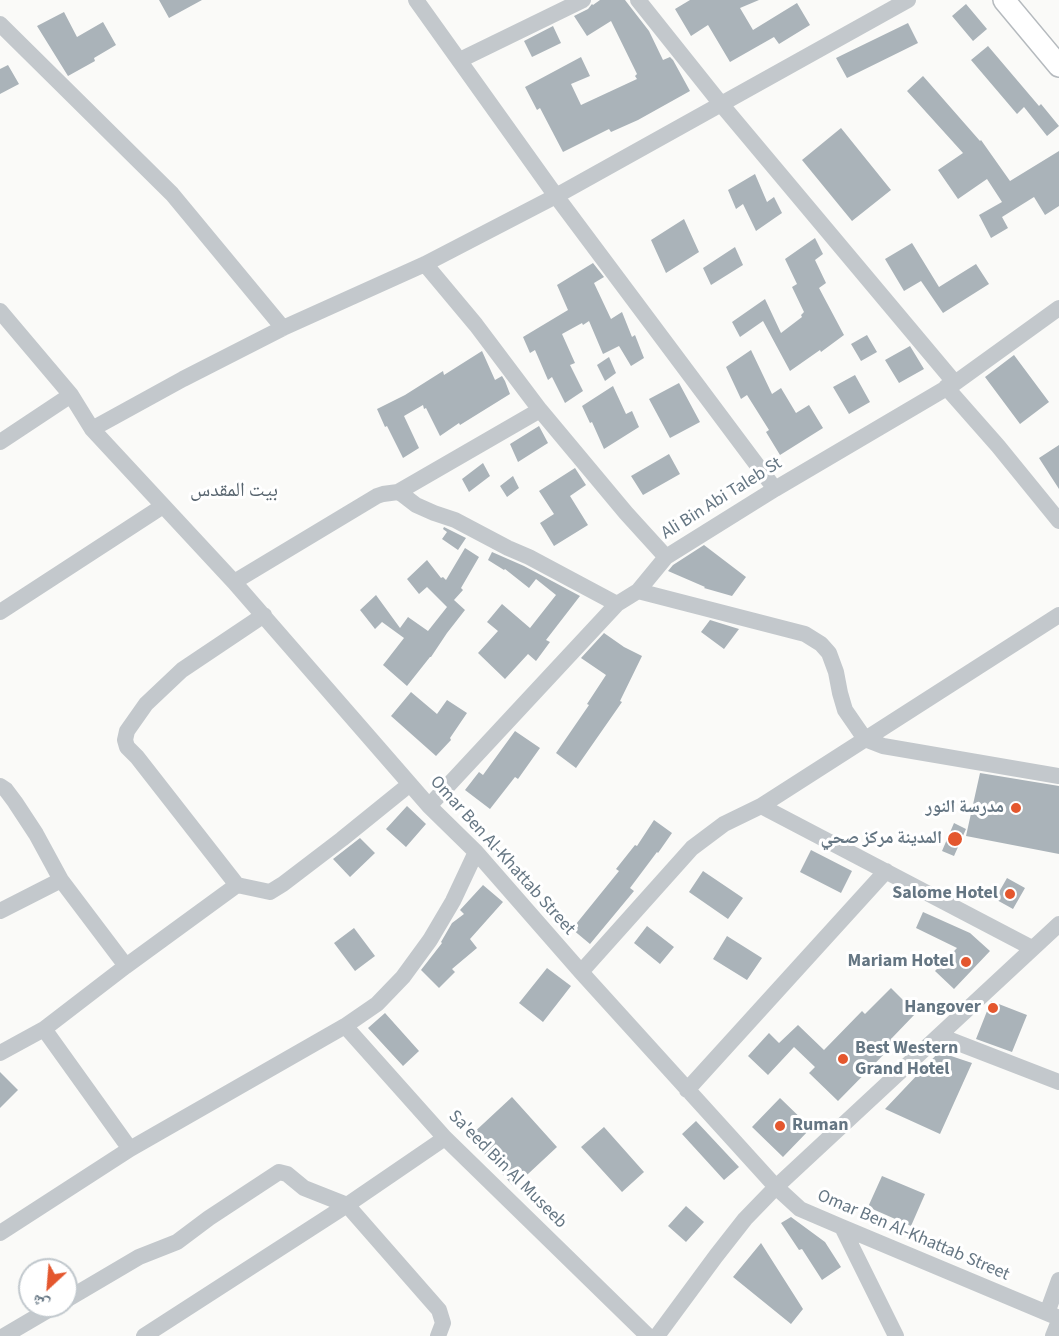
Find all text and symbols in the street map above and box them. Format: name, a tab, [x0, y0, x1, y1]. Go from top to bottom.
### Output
street label: Ali Bin Abi Taleb St	[658, 453, 786, 545]
district label: بيت المقدس	[190, 480, 278, 504]
street label: Omar Ben Al-Khattab Street	[425, 772, 579, 940]
place label: مدرسة النور	[926, 797, 1004, 819]
marker: مدرسة النور	[1009, 801, 1023, 815]
place label: المدينة مركز صحي	[821, 828, 942, 850]
marker: المدينة مركز صحي	[946, 830, 964, 848]
place label: Salome Hotel	[892, 883, 998, 905]
marker: Salome Hotel	[1003, 887, 1017, 901]
place label: Mariam Hotel	[847, 951, 954, 973]
marker: Mariam Hotel	[959, 955, 973, 969]
place label: Hangover	[904, 997, 981, 1019]
marker: Hangover	[986, 1001, 1000, 1015]
place label: Best Western Grand Hotel	[855, 1038, 958, 1080]
marker: Best Western Grand Hotel	[836, 1052, 850, 1066]
street label: Sa'eed Bin Al Museeb	[443, 1106, 571, 1234]
place label: Ruman	[792, 1115, 848, 1137]
marker: Ruman	[773, 1119, 787, 1133]
street label: Omar Ben Al-Khattab Street	[814, 1186, 1012, 1286]
north arrow	[18, 1258, 78, 1318]
text: ش	[29, 1289, 53, 1316]

